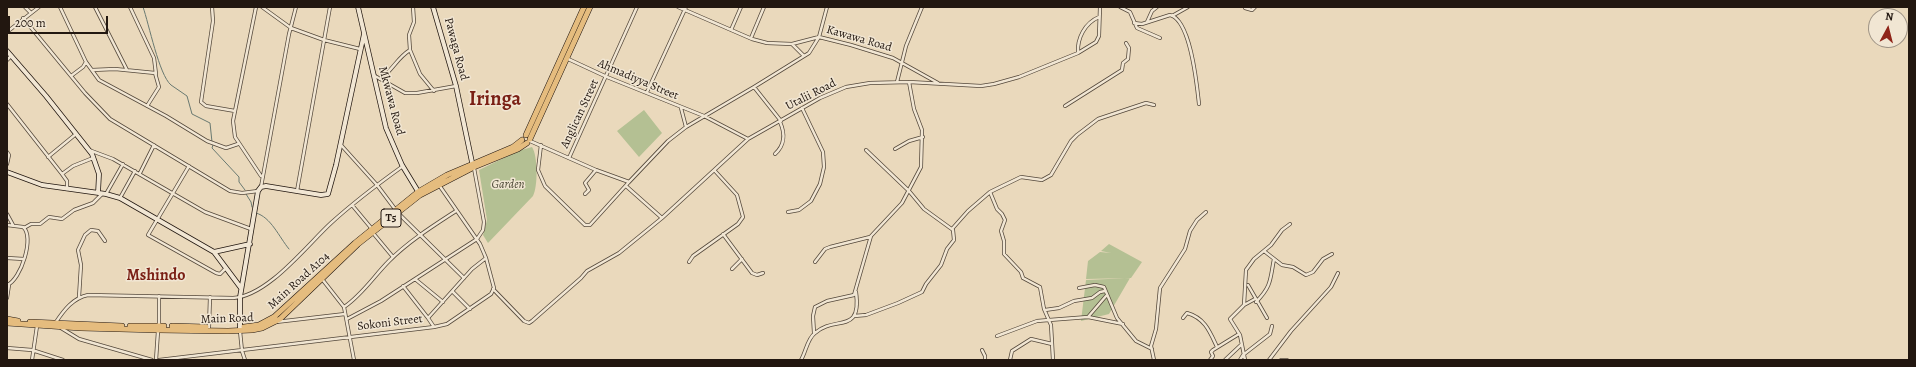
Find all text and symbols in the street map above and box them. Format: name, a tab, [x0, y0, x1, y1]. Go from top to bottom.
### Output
scale bar	[10, 8, 110, 34]
north arrow	[1868, 8, 1908, 48]
text: N	[1885, 9, 1894, 25]
text: 200 m	[15, 15, 46, 31]
street label: Pawaga Road	[441, 16, 471, 82]
street label: Kawawa Road	[825, 23, 893, 55]
street label: Ahmadiyya Street	[595, 56, 681, 104]
street label: Mkwawa Road	[375, 65, 407, 137]
street label: Utalii Road	[783, 76, 839, 114]
street label: Anglican Street	[558, 77, 602, 151]
district label: Iringa	[469, 88, 521, 112]
park label: Garden	[492, 178, 524, 192]
road number: T5	[381, 209, 401, 227]
street label: Main Road A104	[265, 249, 333, 313]
district label: Mshindo	[126, 266, 186, 286]
street label: Main Road	[200, 311, 254, 327]
street label: Sokoni Street	[357, 312, 423, 334]

